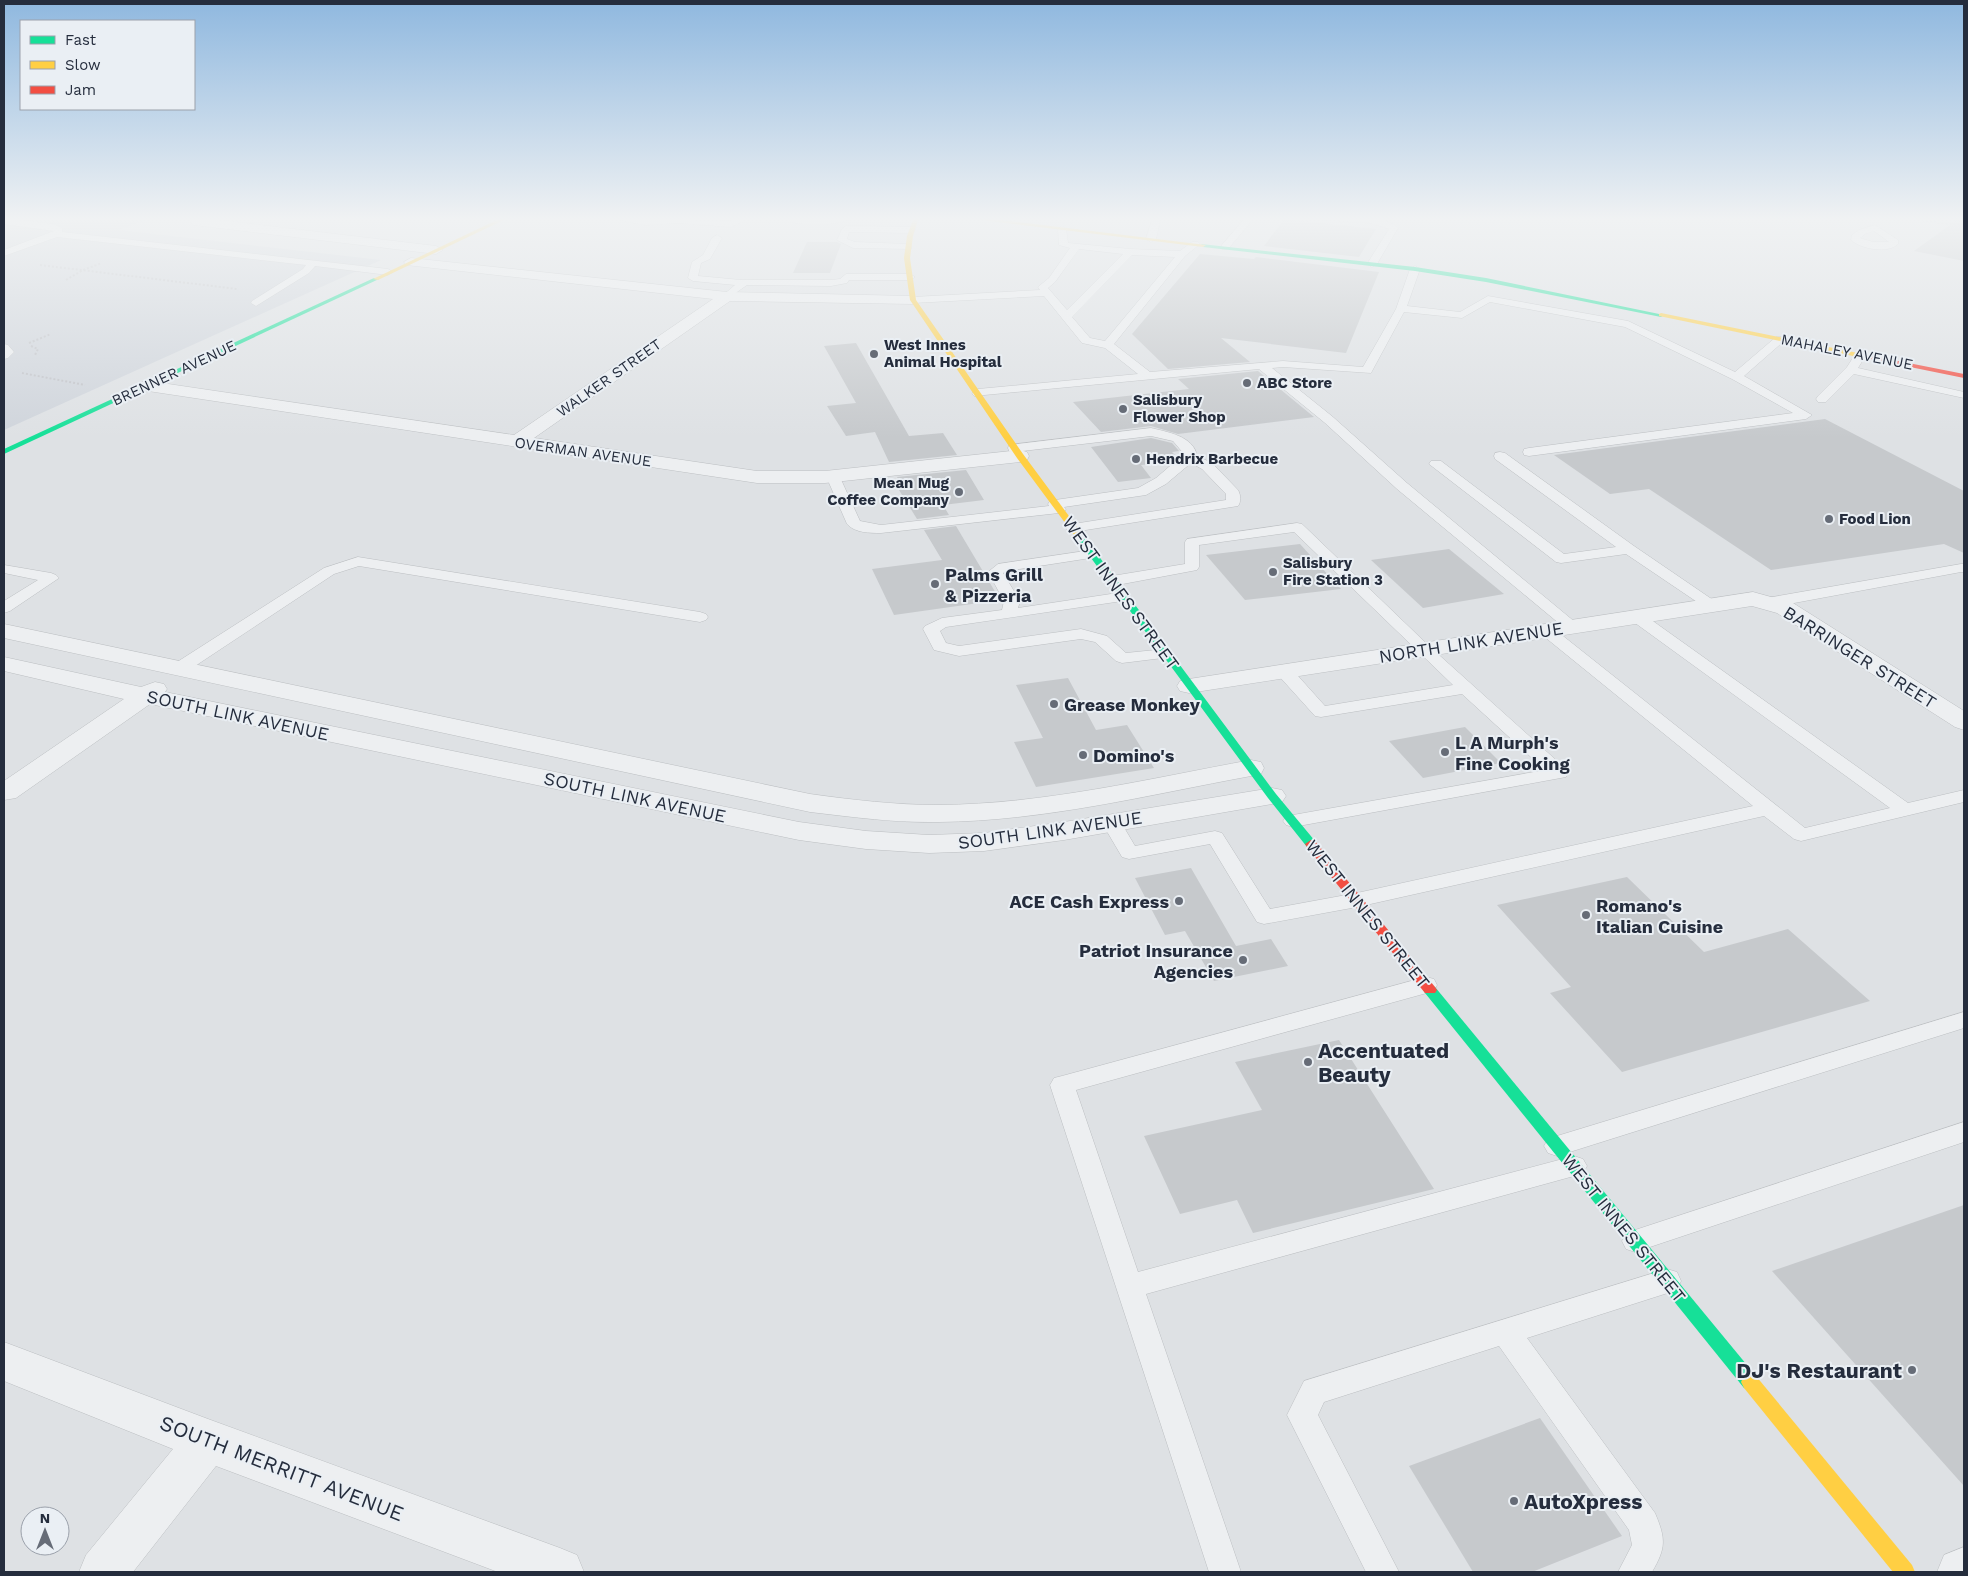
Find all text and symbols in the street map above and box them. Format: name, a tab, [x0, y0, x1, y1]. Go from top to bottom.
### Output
legend	[20, 20, 195, 110]
text: Fast	[65, 31, 97, 49]
text: Slow	[65, 56, 101, 74]
text: Jam	[65, 81, 96, 99]
street label: MAHALEY AVENUE	[1779, 330, 1915, 374]
street label: WALKER STREET	[553, 335, 665, 421]
street label: BRENNER AVENUE	[109, 336, 239, 410]
place label: West Innes Animal Hospital	[884, 336, 1002, 371]
marker: West Innes Animal Hospital	[868, 348, 880, 360]
place label: ABC Store	[1257, 374, 1332, 392]
marker: ABC Store	[1241, 377, 1253, 389]
place label: Salisbury Flower Shop	[1133, 391, 1226, 426]
marker: Salisbury Flower Shop	[1117, 403, 1129, 415]
street label: OVERMAN AVENUE	[513, 433, 653, 471]
place label: Hendrix Barbecue	[1146, 450, 1278, 468]
marker: Hendrix Barbecue	[1130, 453, 1142, 465]
place label: Mean Mug Coffee Company	[827, 474, 950, 509]
marker: Mean Mug Coffee Company	[953, 486, 965, 498]
place label: Food Lion	[1839, 510, 1911, 528]
street label: WEST INNES STREET	[1058, 512, 1184, 674]
marker: Food Lion	[1823, 513, 1835, 525]
place label: Salisbury Fire Station 3	[1283, 554, 1383, 589]
place label: Palms Grill & Pizzeria	[945, 564, 1043, 606]
marker: Salisbury Fire Station 3	[1267, 566, 1279, 578]
marker: Palms Grill & Pizzeria	[929, 578, 941, 590]
street label: BARRINGER STREET	[1780, 601, 1940, 713]
street label: NORTH LINK AVENUE	[1377, 617, 1565, 667]
street label: SOUTH LINK AVENUE	[145, 685, 331, 745]
place label: Grease Monkey	[1064, 694, 1201, 715]
marker: Grease Monkey	[1048, 698, 1060, 710]
place label: L A Murph's Fine Cooking	[1455, 732, 1570, 774]
place label: Domino's	[1093, 745, 1175, 766]
marker: L A Murph's Fine Cooking	[1439, 746, 1451, 758]
marker: Domino's	[1077, 749, 1089, 761]
street label: SOUTH LINK AVENUE	[542, 767, 728, 827]
street label: SOUTH LINK AVENUE	[957, 807, 1143, 853]
street label: WEST INNES STREET	[1302, 836, 1434, 993]
place label: ACE Cash Express	[1009, 891, 1169, 912]
marker: ACE Cash Express	[1173, 895, 1185, 907]
place label: Romano's Italian Cuisine	[1596, 895, 1723, 937]
marker: Romano's Italian Cuisine	[1580, 909, 1592, 921]
place label: Patriot Insurance Agencies	[1079, 940, 1233, 982]
marker: Patriot Insurance Agencies	[1237, 954, 1249, 966]
place label: Accentuated Beauty	[1318, 1038, 1449, 1087]
marker: Accentuated Beauty	[1302, 1056, 1314, 1068]
street label: WEST INNES STREET	[1558, 1150, 1690, 1307]
place label: DJ's Restaurant	[1736, 1358, 1902, 1383]
marker: DJ's Restaurant	[1906, 1364, 1918, 1376]
street label: SOUTH MERRITT AVENUE	[157, 1410, 407, 1526]
place label: AutoXpress	[1524, 1489, 1642, 1514]
marker: AutoXpress	[1508, 1495, 1520, 1507]
north arrow	[20, 1506, 70, 1556]
text: N	[40, 1510, 50, 1526]

